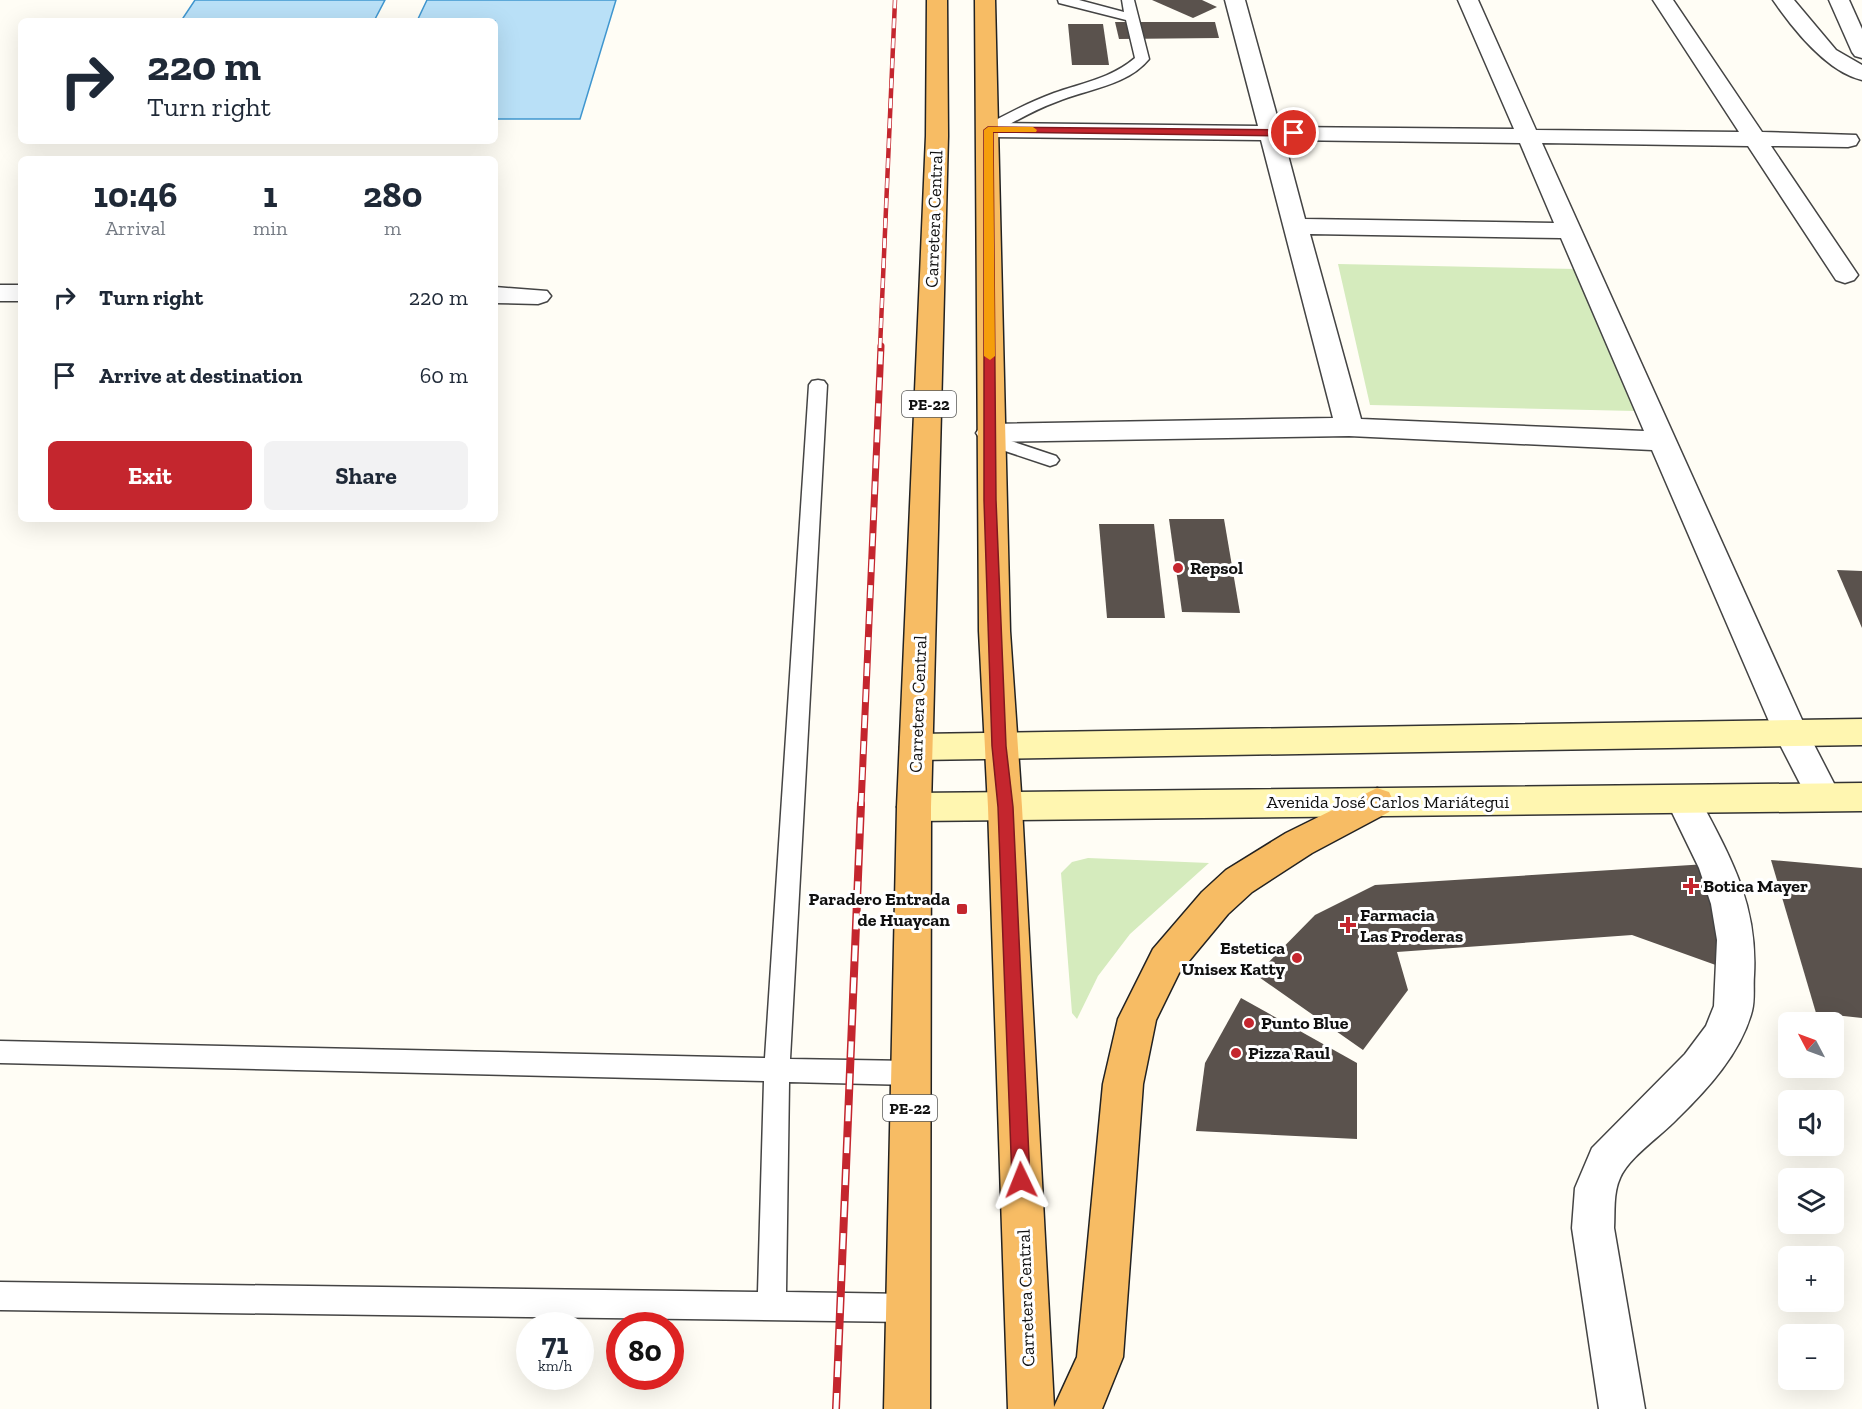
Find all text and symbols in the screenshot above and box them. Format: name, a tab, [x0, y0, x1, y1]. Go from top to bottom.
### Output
text: 220 m	[147, 40, 261, 91]
icon: right	[48, 42, 126, 120]
text: Turn right	[147, 91, 271, 123]
pin	[1268, 107, 1319, 158]
icon: arrive	[1277, 116, 1310, 149]
street label: Carretera Central	[921, 150, 947, 288]
text: 10:46	[94, 173, 178, 216]
text: 1	[263, 173, 278, 216]
text: 280	[363, 173, 422, 216]
text: Arrival	[105, 216, 166, 240]
text: min	[253, 216, 287, 240]
text: m	[384, 216, 401, 240]
icon: right	[48, 281, 81, 314]
text: Turn right	[99, 284, 203, 311]
text: 220 m	[409, 284, 468, 311]
icon: arrive	[48, 359, 81, 392]
text: Arrive at destination	[99, 362, 302, 389]
text: 60 m	[420, 362, 468, 389]
road number: PE-22	[902, 391, 956, 417]
button: Exit	[48, 441, 252, 510]
button: Share	[264, 441, 468, 510]
place label: Repsol	[1190, 557, 1243, 579]
marker: Repsol	[1171, 561, 1185, 575]
street label: Carretera Central	[905, 635, 931, 773]
street label: Avenida José Carlos Mariátegui	[1267, 791, 1509, 813]
place label: Botica Mayer	[1703, 875, 1808, 897]
marker: Botica Mayer	[1684, 879, 1698, 893]
place label: Paradero Entrada de Huaycan	[809, 888, 950, 931]
marker: Paradero Entrada de Huaycan	[955, 902, 969, 916]
place label: Farmacia Las Proderas	[1360, 904, 1463, 947]
marker: Farmacia Las Proderas	[1341, 918, 1355, 932]
place label: Estetica Unisex Katty	[1182, 937, 1285, 980]
marker: Estetica Unisex Katty	[1290, 951, 1304, 965]
place label: Punto Blue	[1261, 1012, 1349, 1034]
north arrow	[1778, 1012, 1844, 1078]
map controls	[1778, 1012, 1844, 1390]
marker: Punto Blue	[1242, 1016, 1256, 1030]
place label: Pizza Raul	[1248, 1042, 1330, 1064]
marker: Pizza Raul	[1229, 1046, 1243, 1060]
button: sound	[1778, 1090, 1844, 1156]
road number: PE-22	[883, 1095, 937, 1121]
position arrow	[989, 1148, 1053, 1212]
button: layers	[1778, 1168, 1844, 1234]
street label: Carretera Central	[1013, 1229, 1039, 1367]
button: +	[1778, 1246, 1844, 1312]
speed limit sign: 80	[606, 1312, 684, 1390]
button: −	[1778, 1324, 1844, 1390]
text: 71	[542, 1326, 568, 1362]
text: km/h	[538, 1357, 572, 1375]

